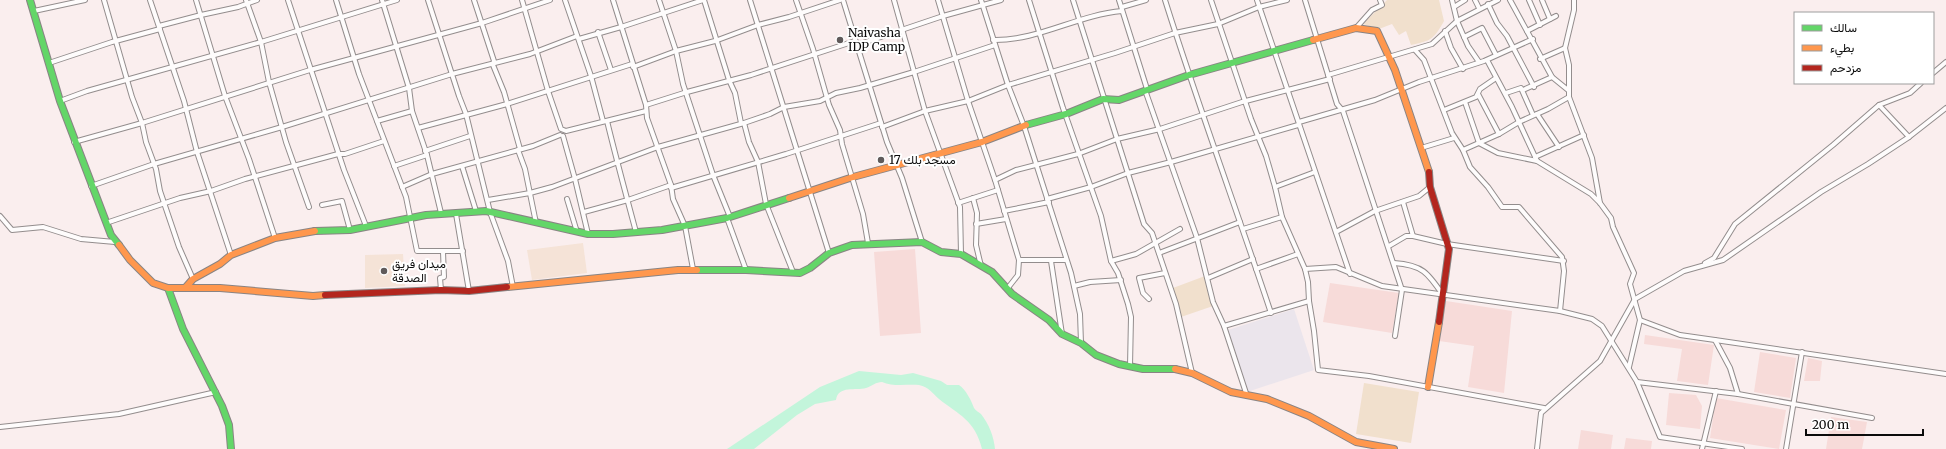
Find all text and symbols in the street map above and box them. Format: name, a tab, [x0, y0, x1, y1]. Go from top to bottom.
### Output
legend	[1794, 12, 1934, 84]
text: سالك	[1830, 20, 1857, 35]
place label: Naivasha IDP Camp	[848, 25, 905, 54]
marker: Naivasha IDP Camp	[835, 35, 845, 45]
text: بطيء	[1830, 40, 1854, 58]
text: مزدحم	[1830, 60, 1861, 76]
place label: مسجد بلك 17	[889, 152, 956, 167]
marker: مسجد بلك 17	[876, 155, 886, 165]
place label: ميدان فريق الصدقة	[392, 256, 446, 285]
marker: ميدان فريق الصدقة	[379, 266, 389, 276]
scale bar	[1806, 411, 1923, 437]
text: 200 m	[1812, 417, 1849, 432]

